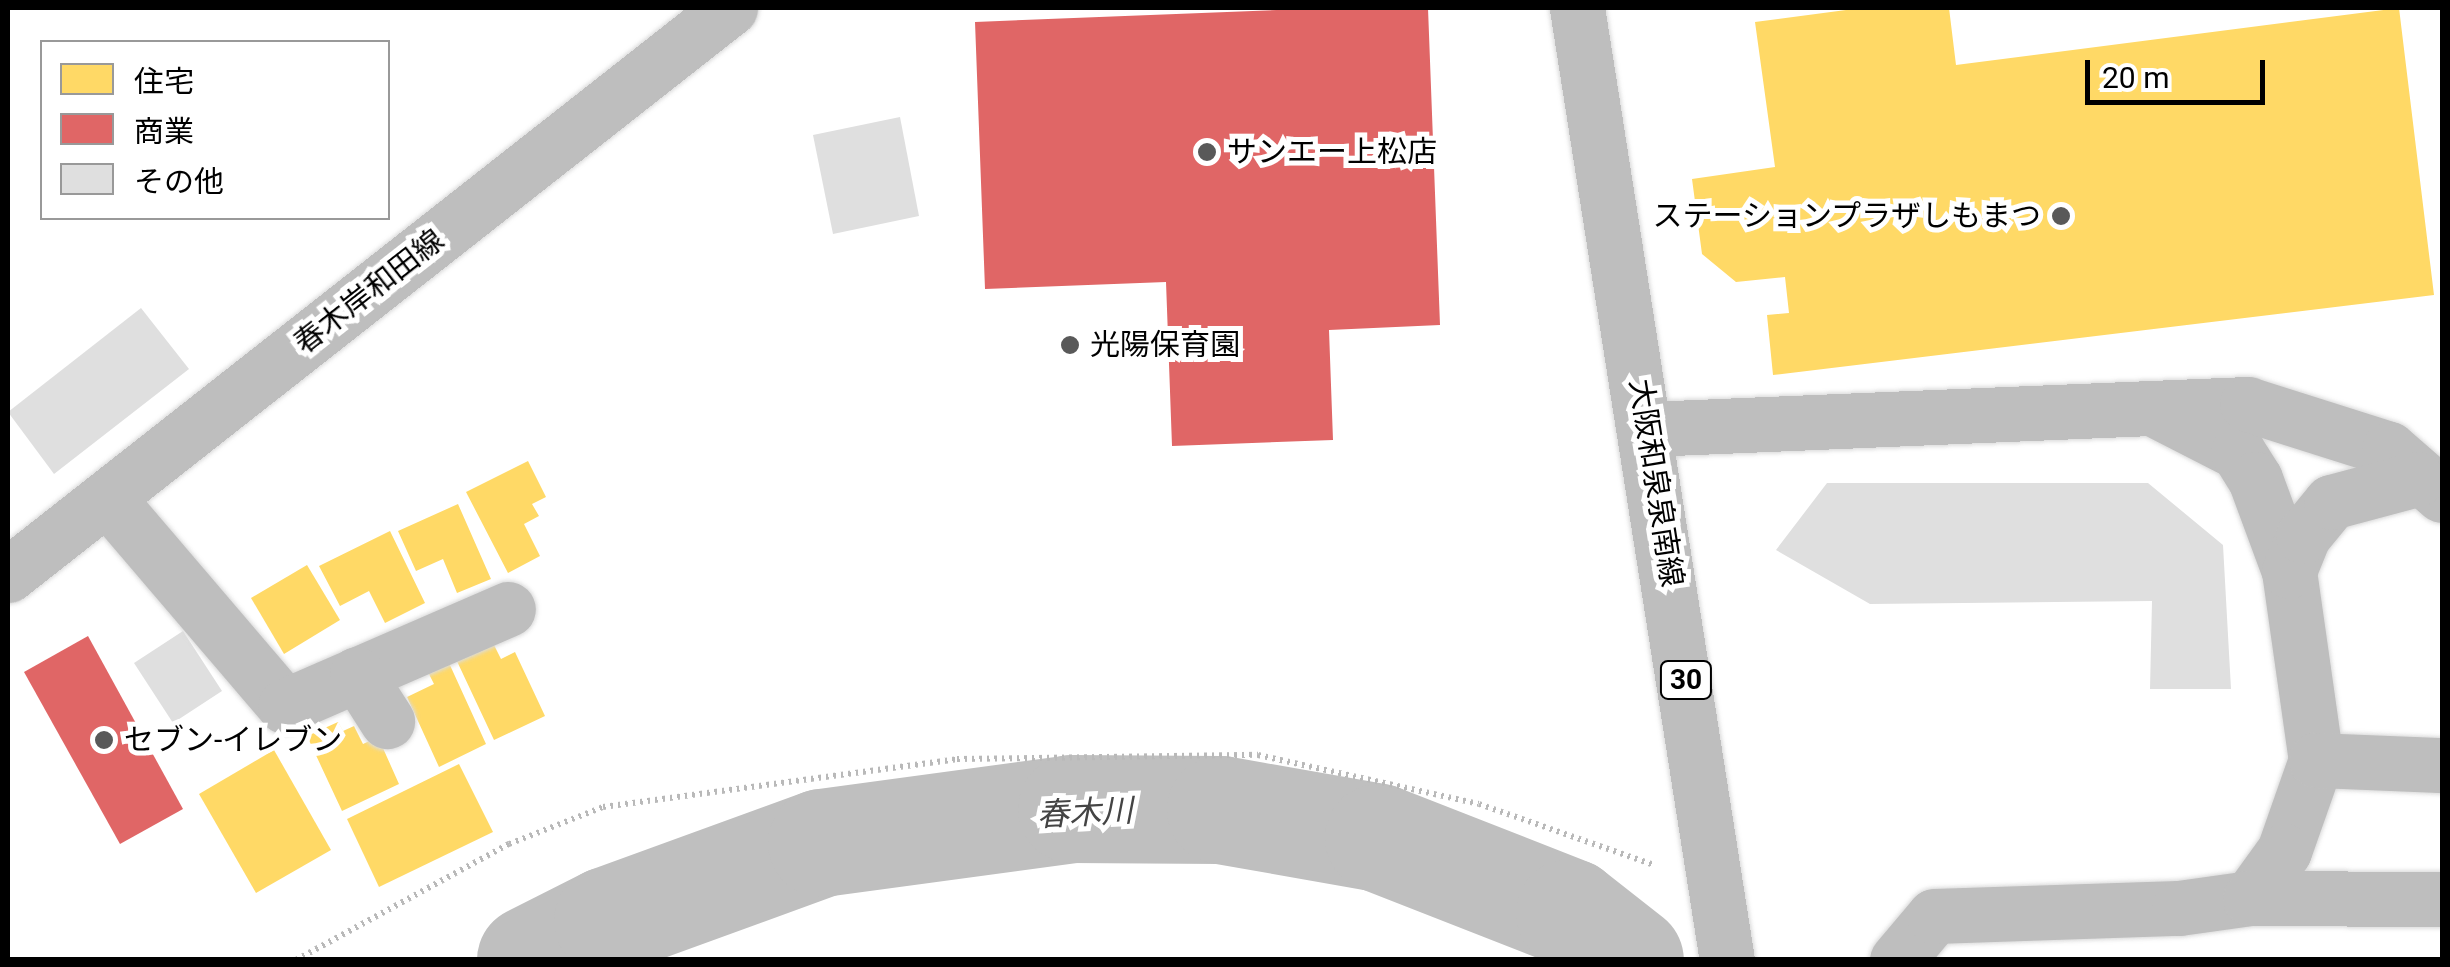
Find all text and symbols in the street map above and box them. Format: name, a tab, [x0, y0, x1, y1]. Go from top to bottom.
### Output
legend	[40, 40, 390, 220]
scale bar	[2090, 40, 2270, 102]
text: 20 m	[2102, 60, 2169, 95]
text: 住宅	[134, 64, 194, 99]
text: 商業	[134, 114, 194, 149]
place label: サンエー上松店	[1227, 134, 1437, 170]
marker: サンエー上松店	[1196, 141, 1218, 163]
text: その他	[134, 164, 224, 199]
place label: ステーションプラザしもまつ	[1651, 198, 2041, 234]
marker: ステーションプラザしもまつ	[2050, 205, 2072, 227]
street label: 春木岸和田線	[287, 222, 451, 362]
place label: 光陽保育園	[1090, 327, 1240, 363]
marker: 光陽保育園	[1059, 334, 1081, 356]
street label: 大阪和泉泉南線	[1622, 376, 1690, 590]
road number: 30	[1658, 657, 1714, 703]
place label: セブン-イレブン	[124, 722, 342, 758]
marker: セブン-イレブン	[93, 729, 115, 751]
water label: 春木川	[1036, 791, 1134, 835]

